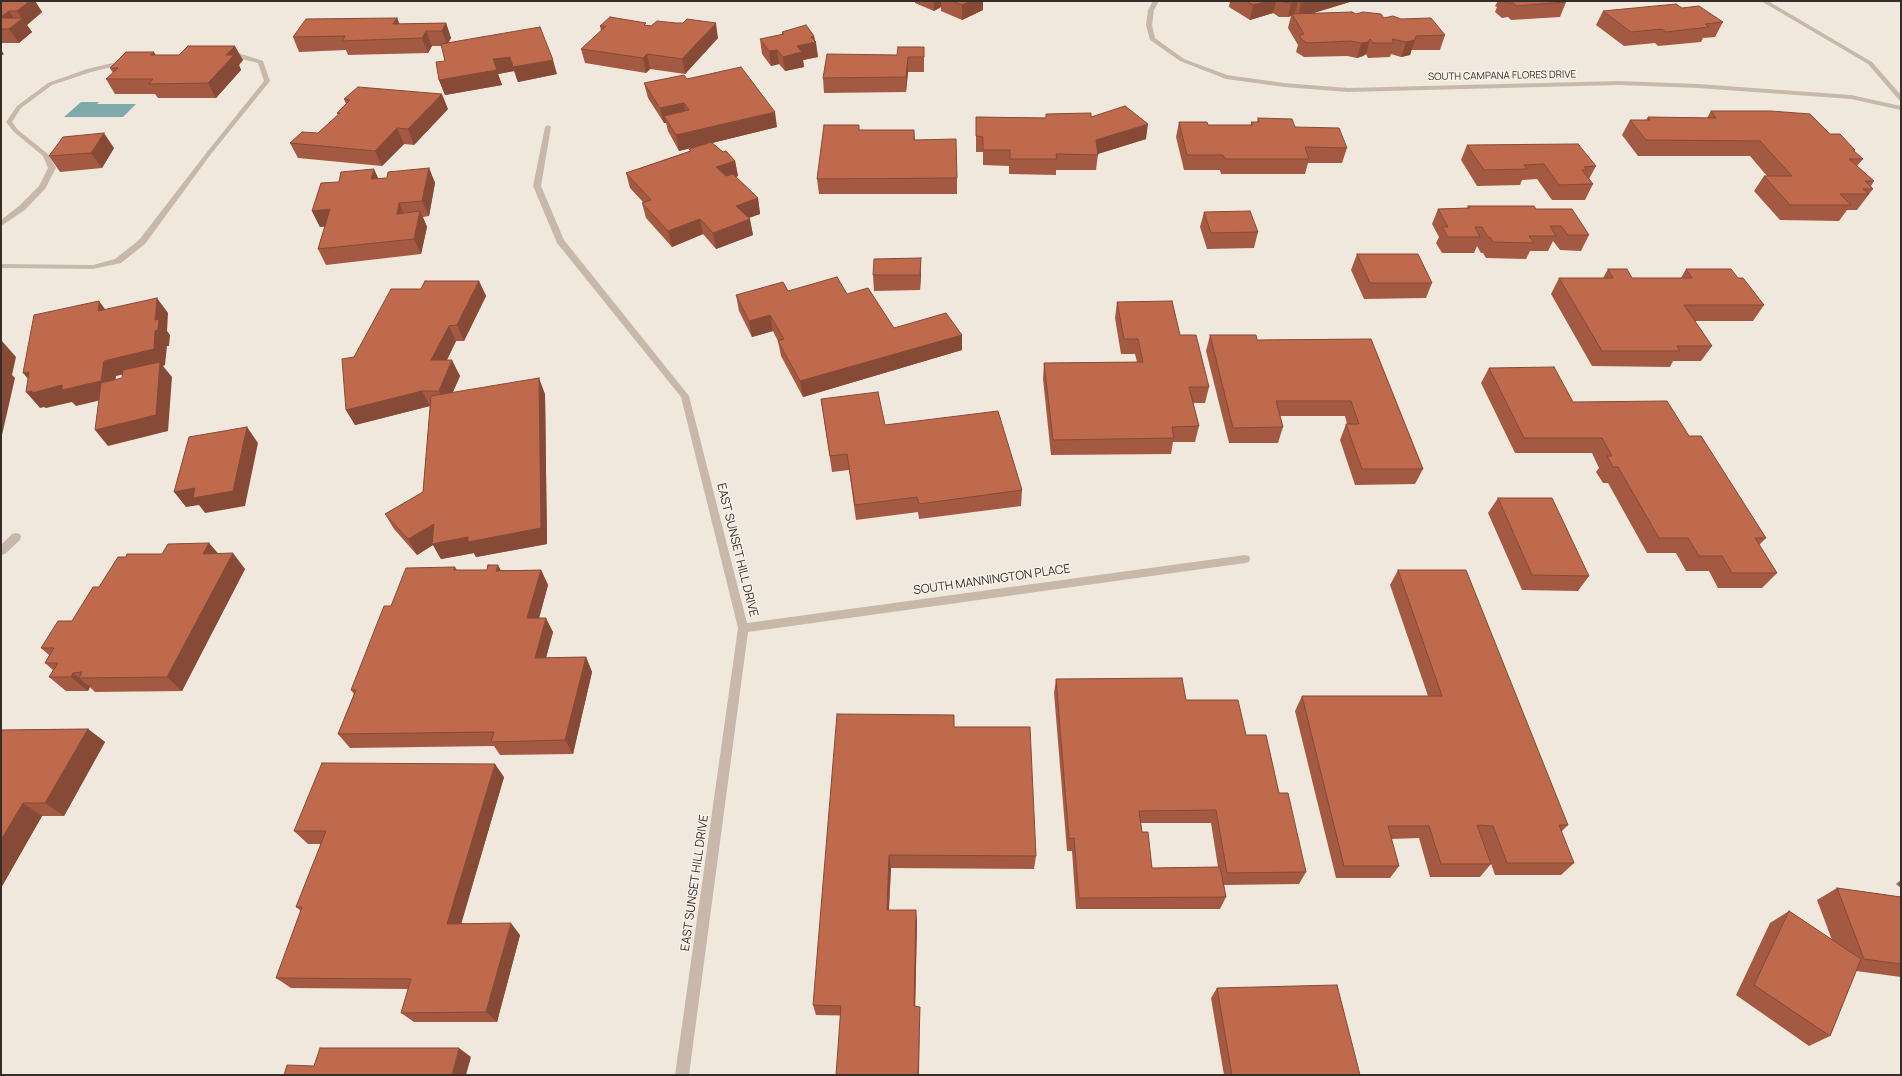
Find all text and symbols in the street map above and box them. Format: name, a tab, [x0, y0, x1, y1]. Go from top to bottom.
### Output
street label: SOUTH CAMPANA FLORES DRIVE	[1428, 69, 1576, 83]
street label: EAST SUNSET HILL DRIVE	[713, 482, 761, 618]
street label: SOUTH MANNINGTON PLACE	[913, 562, 1071, 598]
street label: EAST SUNSET HILL DRIVE	[678, 814, 712, 952]

